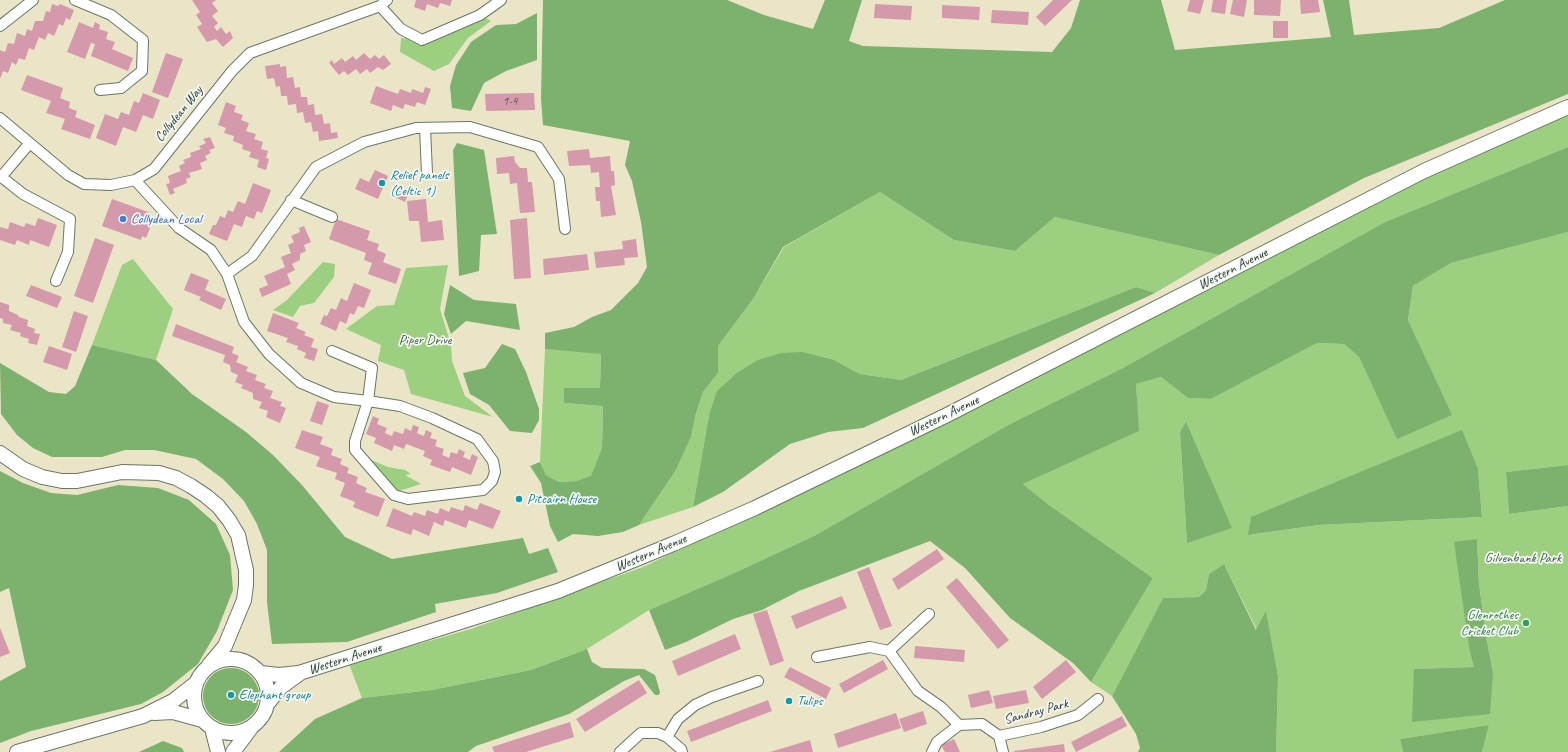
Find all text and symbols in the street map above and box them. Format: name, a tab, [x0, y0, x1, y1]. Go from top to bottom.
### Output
street label: Collydean Way	[151, 83, 207, 145]
house number: 1-4	[503, 95, 517, 109]
place label: Relief panels (Celtic 1)	[390, 167, 448, 200]
marker: Relief panels (Celtic 1)	[377, 178, 387, 188]
place label: Collydean Local	[131, 211, 201, 227]
marker: Collydean Local	[118, 214, 128, 224]
street label: Western Avenue	[1195, 244, 1271, 294]
park label: Piper Drive	[399, 332, 451, 348]
street label: Western Avenue	[906, 392, 982, 440]
place label: Pitcairn House	[527, 491, 596, 507]
marker: Pitcairn House	[514, 494, 524, 504]
street label: Western Avenue	[613, 530, 689, 576]
park label: Gilvenbank Park	[1485, 550, 1561, 566]
place label: Glenrothes Cricket Club	[1461, 607, 1518, 640]
marker: Glenrothes Cricket Club	[1521, 618, 1531, 628]
street label: Western Avenue	[306, 639, 384, 679]
place label: Elephant group	[239, 687, 310, 703]
marker: Elephant group	[226, 690, 236, 700]
place label: Tulips	[797, 693, 823, 709]
street label: Sandray Park	[1002, 695, 1070, 729]
marker: Tulips	[784, 696, 794, 706]

